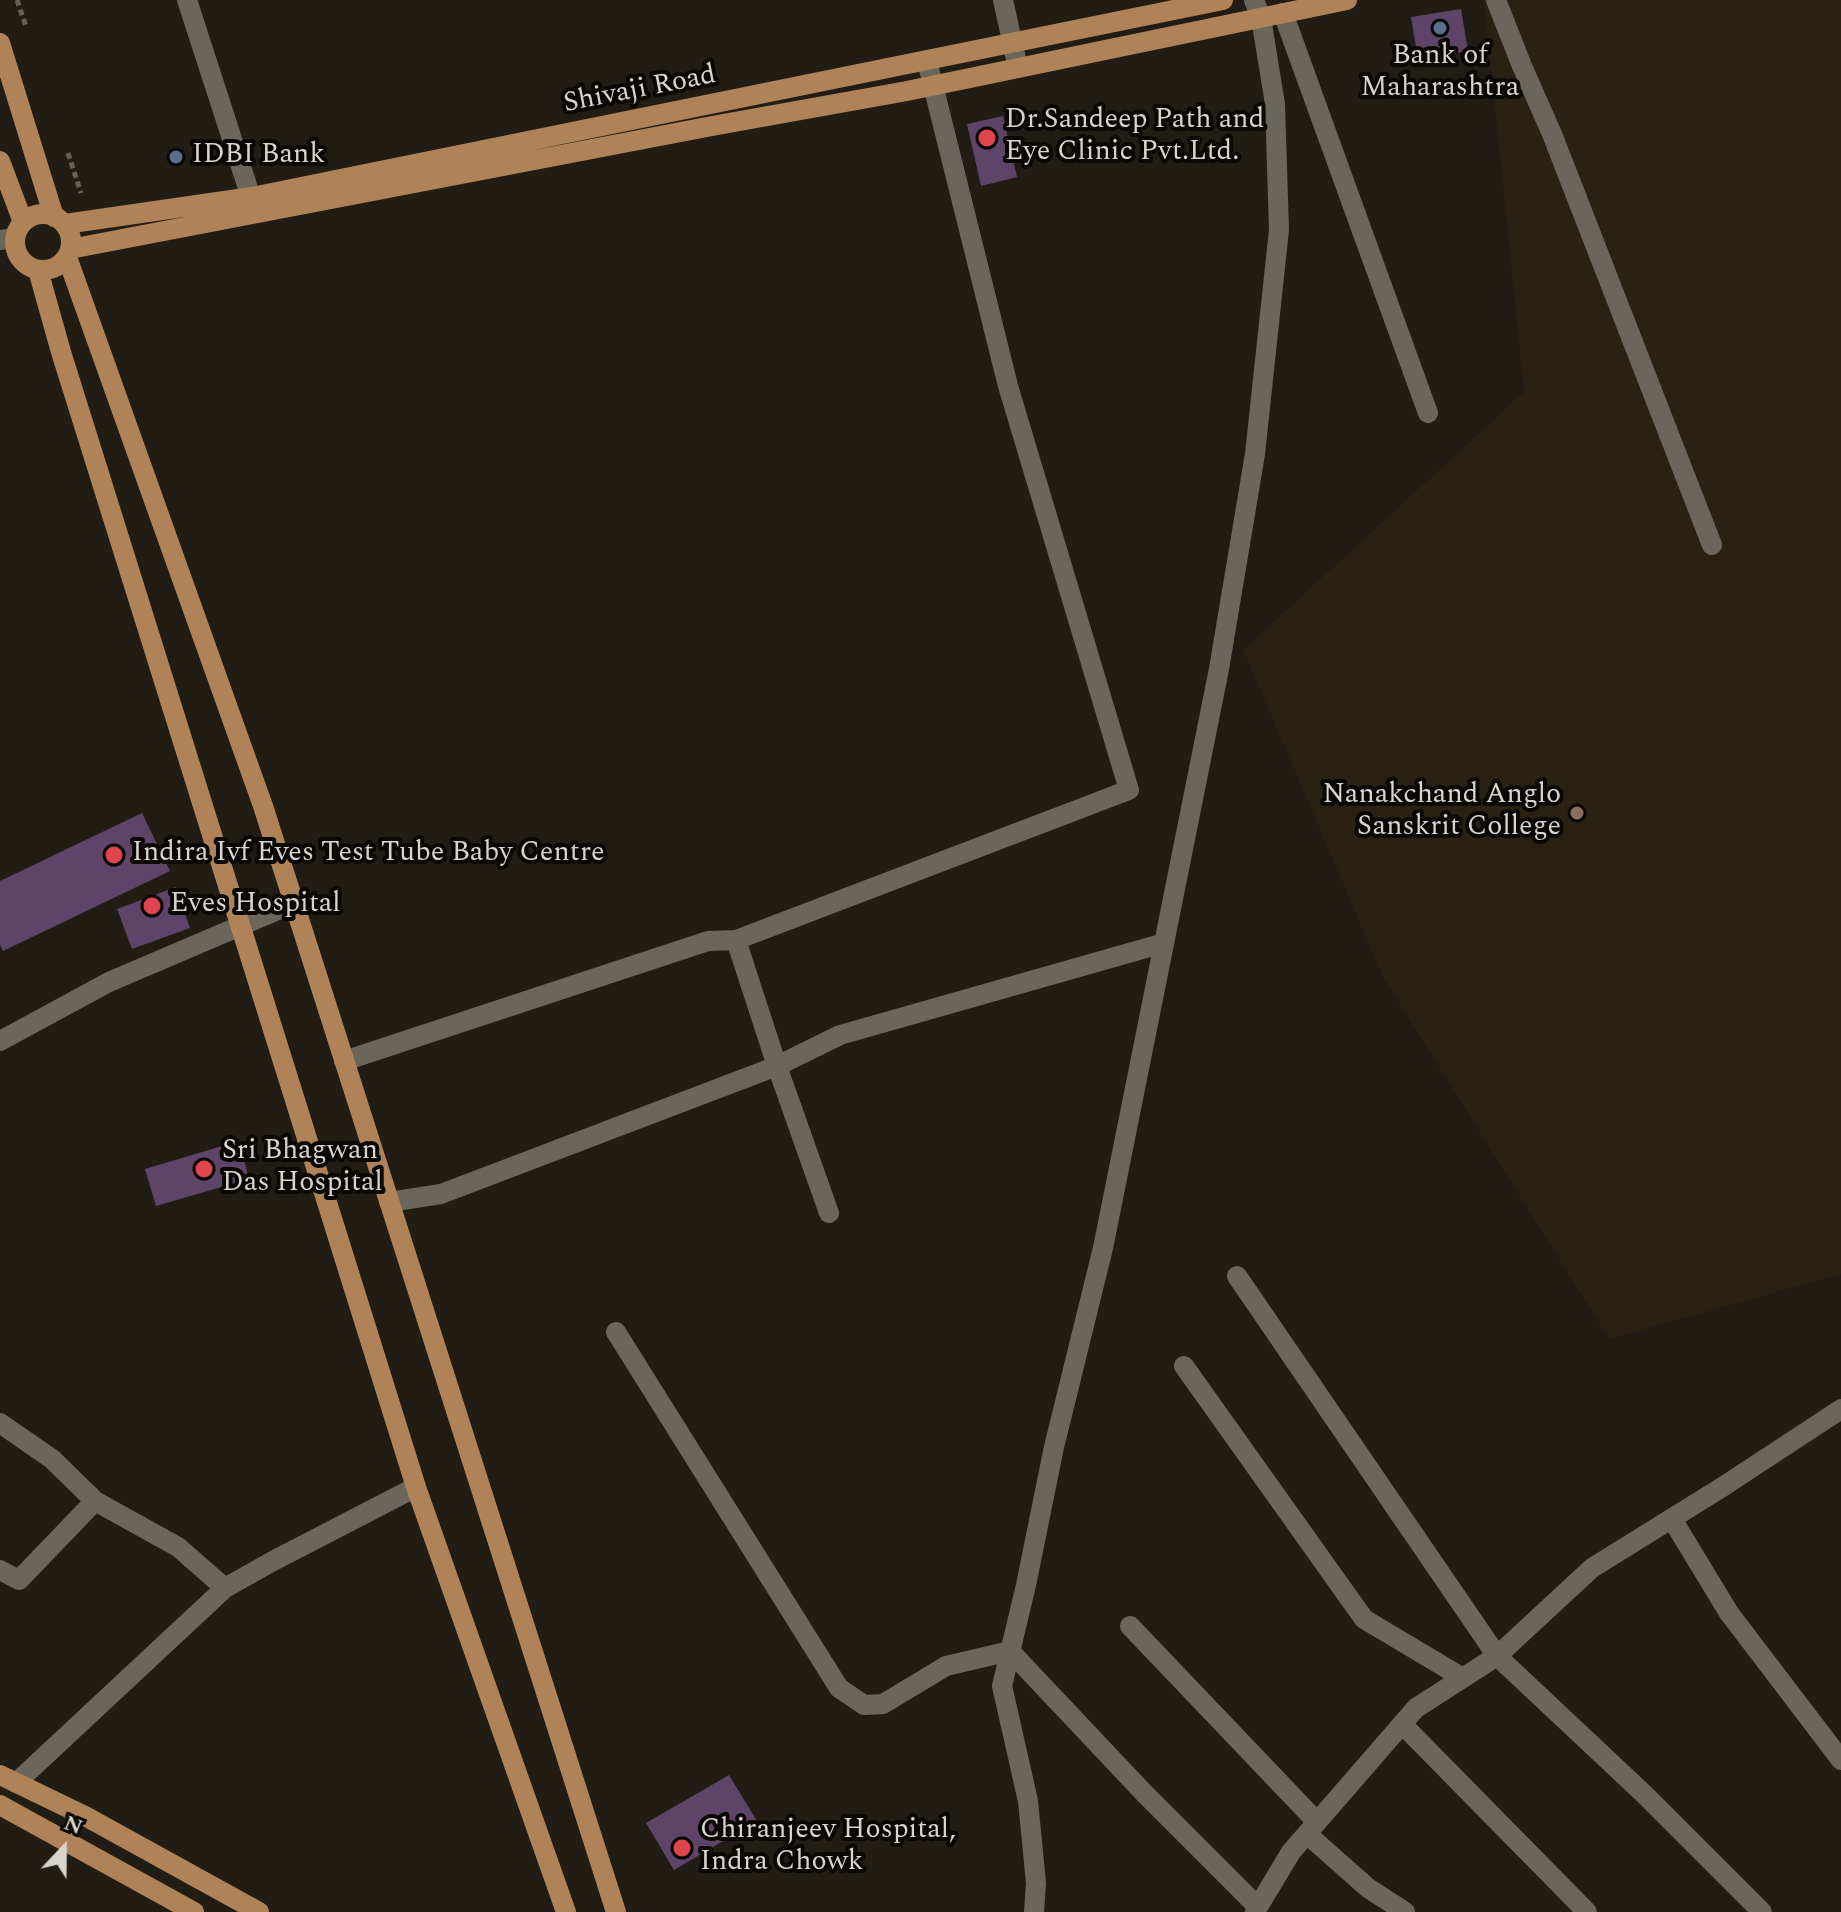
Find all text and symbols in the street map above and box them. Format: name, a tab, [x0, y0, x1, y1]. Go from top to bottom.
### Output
marker: Bank of Maharashtra	[1431, 19, 1449, 37]
place label: Bank of Maharashtra	[1360, 41, 1520, 107]
street label: Shivaji Road	[561, 60, 719, 122]
place label: Dr.Sandeep Path and Eye Clinic Pvt.Ltd.	[1005, 105, 1264, 171]
marker: Dr.Sandeep Path and Eye Clinic Pvt.Ltd.	[976, 127, 998, 149]
place label: IDBI Bank	[192, 140, 325, 174]
marker: IDBI Bank	[167, 148, 185, 166]
place label: Nanakchand Anglo Sanskrit College	[1323, 780, 1561, 846]
marker: Nanakchand Anglo Sanskrit College	[1568, 804, 1586, 822]
place label: Indira Ivf Eves Test Tube Baby Centre	[132, 838, 605, 872]
marker: Indira Ivf Eves Test Tube Baby Centre	[103, 844, 125, 866]
place label: Eves Hospital	[170, 889, 341, 923]
marker: Eves Hospital	[141, 895, 163, 917]
place label: Sri Bhagwan Das Hospital	[222, 1136, 383, 1202]
marker: Sri Bhagwan Das Hospital	[193, 1158, 215, 1180]
text: N	[59, 1807, 88, 1844]
north arrow	[24, 1808, 104, 1888]
place label: Chiranjeev Hospital, Indra Chowk	[700, 1815, 956, 1881]
marker: Chiranjeev Hospital, Indra Chowk	[671, 1837, 693, 1859]

